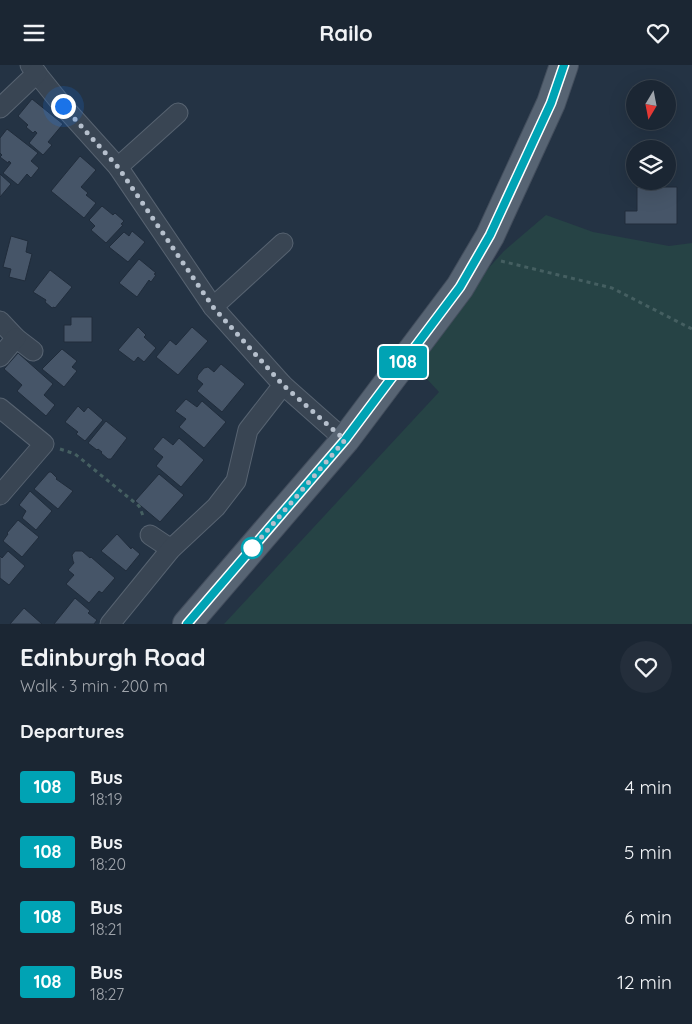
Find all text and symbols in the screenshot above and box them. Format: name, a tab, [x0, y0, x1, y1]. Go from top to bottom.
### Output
icon: menu	[20, 19, 48, 47]
text: Railo	[319, 19, 373, 47]
icon: heart	[644, 19, 672, 47]
north arrow	[626, 80, 676, 130]
map controls	[626, 80, 676, 190]
your location	[51, 94, 76, 119]
button: layers	[626, 140, 676, 190]
line badge: 108	[374, 346, 432, 378]
text: 108	[389, 350, 417, 373]
unlabelled marker	[241, 537, 263, 559]
button: heart	[620, 641, 672, 693]
text: Edinburgh Road	[20, 642, 205, 672]
text: Walk · 3 min · 200 m	[20, 676, 168, 696]
text: Departures	[20, 719, 124, 743]
text: Bus	[90, 765, 123, 789]
text: 108	[34, 775, 61, 798]
text: 4 min	[624, 775, 672, 799]
text: 18:19	[90, 789, 122, 809]
text: Bus	[90, 830, 123, 854]
text: 108	[34, 840, 61, 863]
text: 5 min	[624, 840, 672, 864]
text: 18:20	[90, 854, 126, 874]
text: Bus	[90, 895, 123, 919]
text: 108	[34, 905, 61, 928]
text: 6 min	[624, 905, 672, 929]
text: 18:21	[90, 919, 122, 939]
text: Bus	[90, 960, 123, 984]
text: 108	[34, 970, 61, 993]
text: 12 min	[617, 970, 672, 994]
text: 18:27	[90, 984, 124, 1004]

